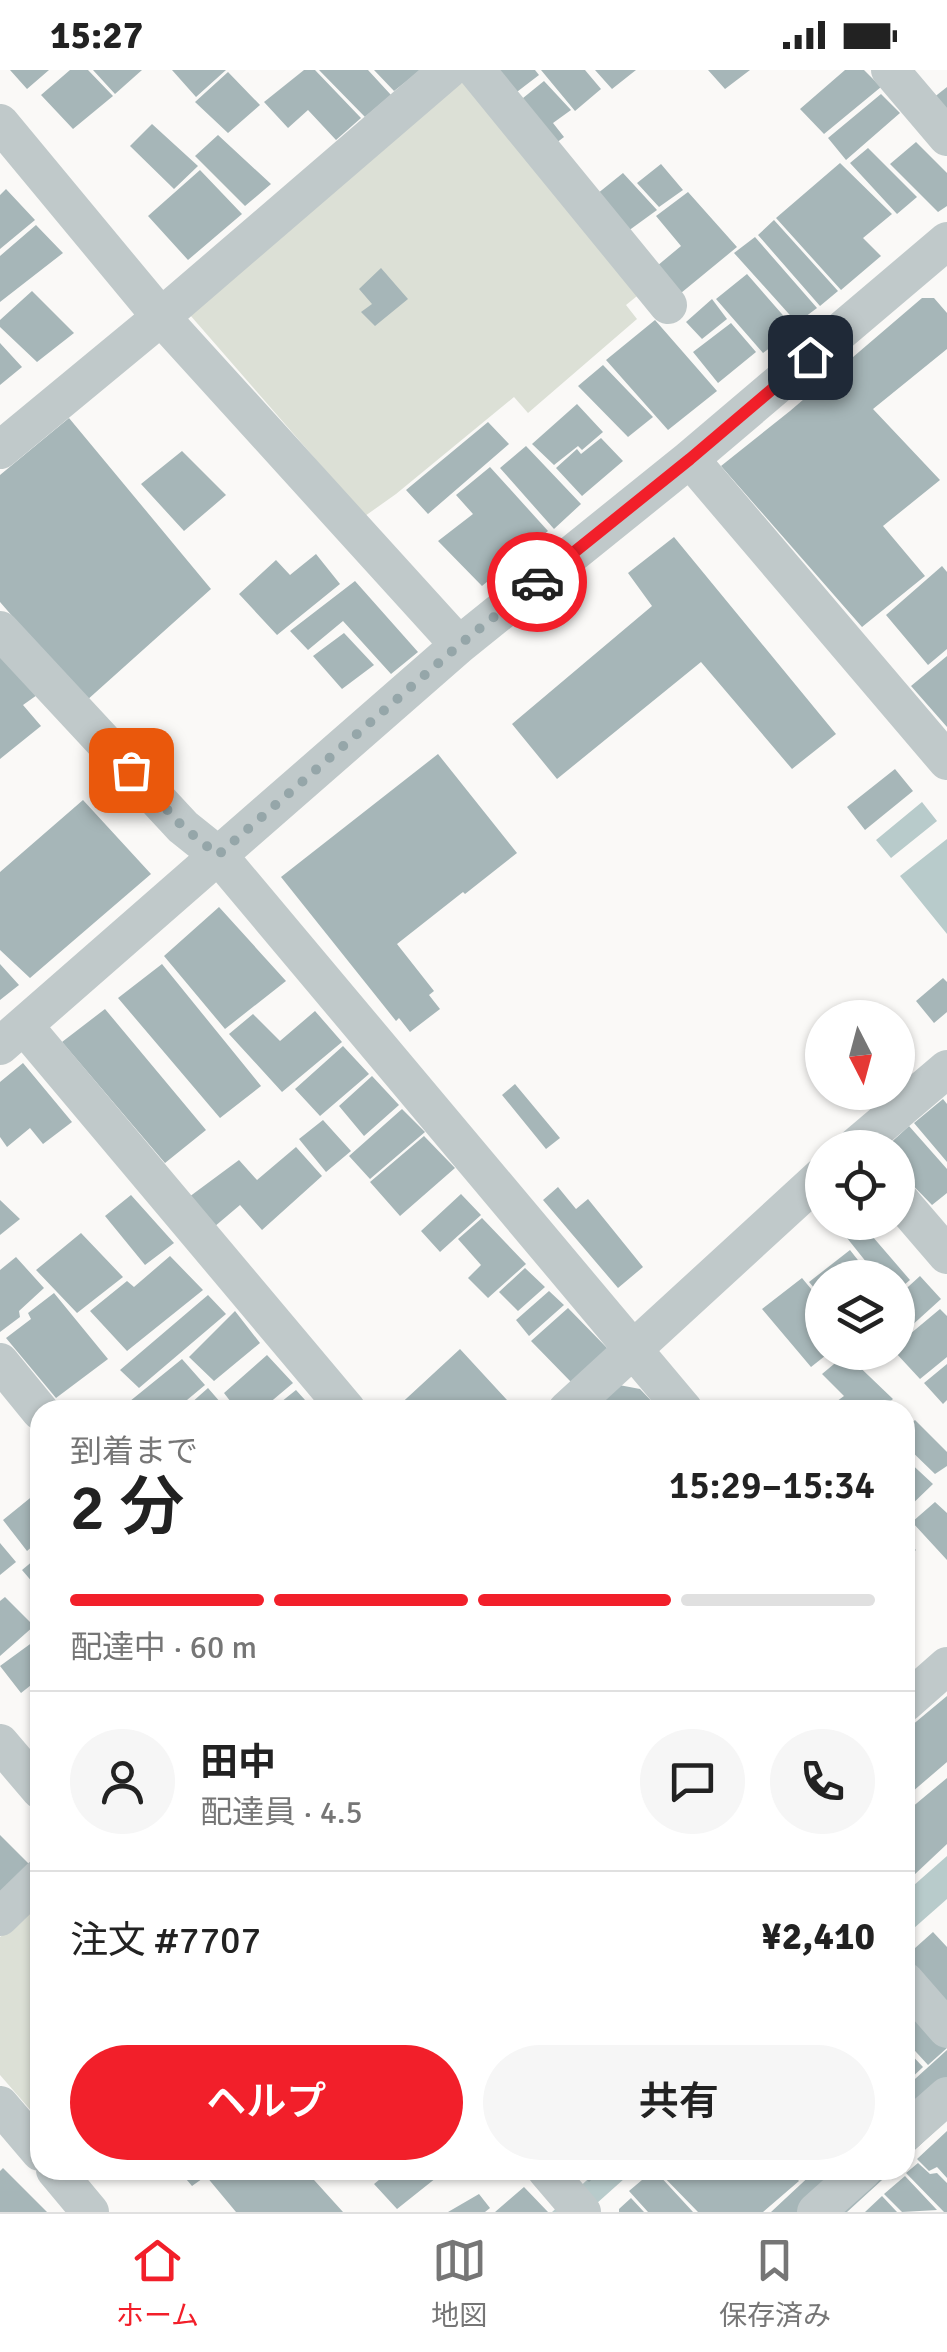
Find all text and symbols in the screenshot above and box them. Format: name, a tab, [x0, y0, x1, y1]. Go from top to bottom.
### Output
text: 15:27	[50, 12, 143, 59]
pin	[768, 315, 853, 400]
icon: home	[783, 330, 838, 385]
courier	[487, 532, 587, 632]
icon: car	[510, 555, 565, 610]
pin	[89, 728, 174, 813]
icon: bag	[104, 743, 159, 798]
north arrow	[805, 1000, 915, 1110]
map controls	[805, 1000, 915, 1370]
button: locate	[805, 1130, 915, 1240]
button: layers	[805, 1260, 915, 1370]
text: 到着まで	[70, 1432, 198, 1471]
text: 15:29–15:34	[669, 1462, 875, 1509]
text: 2 分	[70, 1468, 184, 1548]
text: 配達中 · 60 m	[70, 1628, 257, 1667]
button: person	[70, 1729, 175, 1834]
button: chat	[640, 1729, 745, 1834]
button: phone	[770, 1729, 875, 1834]
text: 田中	[200, 1739, 276, 1786]
text: 配達員 · 4.5	[200, 1793, 363, 1832]
text: ¥2,410	[761, 1913, 875, 1960]
text: 注文 #7707	[70, 1917, 261, 1964]
button: ヘルプ	[70, 2045, 463, 2160]
button: 共有	[483, 2045, 875, 2160]
tab: ホーム	[116, 2233, 199, 2333]
tab: 地図	[431, 2233, 487, 2333]
tab: 保存済み	[719, 2233, 831, 2333]

